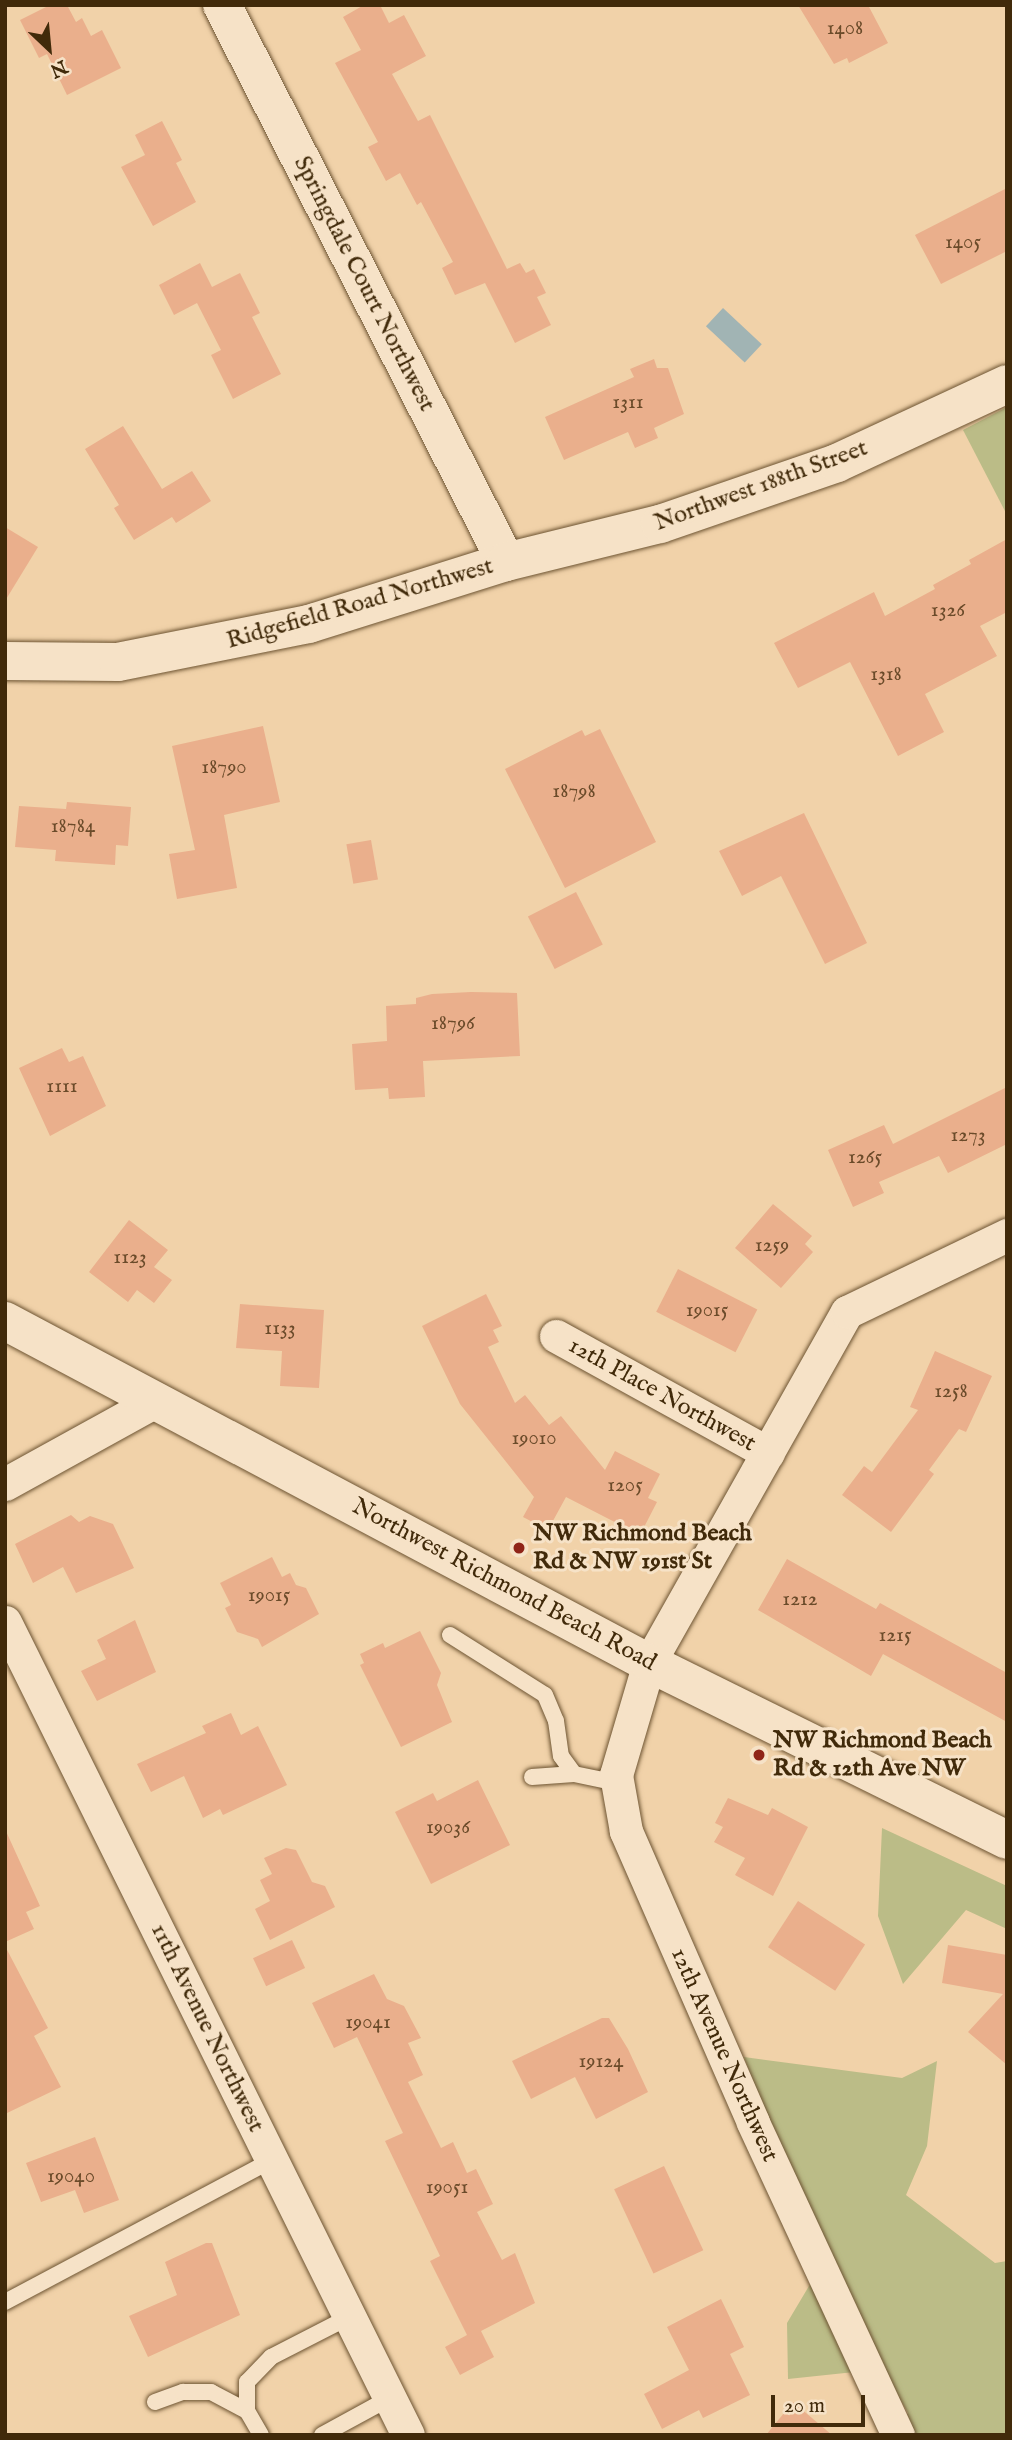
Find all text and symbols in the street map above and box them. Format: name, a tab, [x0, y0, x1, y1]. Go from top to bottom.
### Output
north arrow	[14, 14, 84, 84]
house number: 1408	[827, 16, 863, 42]
text: N	[46, 53, 71, 82]
street label: Springdale Court Northwest	[287, 152, 441, 416]
house number: 1405	[945, 230, 981, 256]
house number: 1311	[612, 390, 644, 416]
street label: Northwest 188th Street	[651, 434, 871, 538]
street label: Ridgefield Road Northwest	[223, 552, 497, 656]
house number: 1326	[931, 598, 965, 624]
house number: 1318	[870, 662, 902, 688]
house number: 18790	[201, 755, 247, 781]
house number: 18798	[552, 779, 596, 805]
house number: 18784	[51, 814, 95, 840]
house number: 18796	[431, 1011, 475, 1037]
house number: 1111	[46, 1074, 78, 1100]
house number: 1273	[950, 1123, 986, 1149]
house number: 1265	[848, 1145, 882, 1171]
house number: 1259	[755, 1233, 789, 1259]
house number: 1123	[113, 1245, 147, 1271]
house number: 19015	[686, 1298, 728, 1324]
house number: 1133	[264, 1316, 296, 1342]
street label: 12th Place Northwest	[563, 1332, 761, 1458]
house number: 1258	[934, 1379, 968, 1405]
house number: 19010	[511, 1426, 557, 1452]
house number: 1205	[607, 1473, 643, 1499]
street label: Northwest Richmond Beach Road	[347, 1492, 661, 1678]
place label: NW Richmond Beach Rd & NW 191st St	[533, 1520, 752, 1576]
marker: NW Richmond Beach Rd & NW 191st St	[511, 1540, 527, 1556]
house number: 19015	[248, 1583, 290, 1609]
house number: 1212	[782, 1587, 818, 1613]
house number: 1215	[878, 1623, 912, 1649]
place label: NW Richmond Beach Rd & 12th Ave NW	[773, 1727, 992, 1783]
marker: NW Richmond Beach Rd & 12th Ave NW	[751, 1747, 767, 1763]
house number: 19036	[426, 1815, 470, 1841]
street label: 11th Avenue Northwest	[144, 1919, 270, 2137]
street label: 12th Avenue Northwest	[664, 1944, 784, 2166]
house number: 19041	[345, 2010, 391, 2036]
house number: 19124	[579, 2049, 623, 2075]
house number: 19040	[47, 2164, 95, 2190]
house number: 19051	[426, 2175, 468, 2201]
scale bar	[774, 2380, 869, 2424]
text: 20 m	[784, 2393, 825, 2420]

